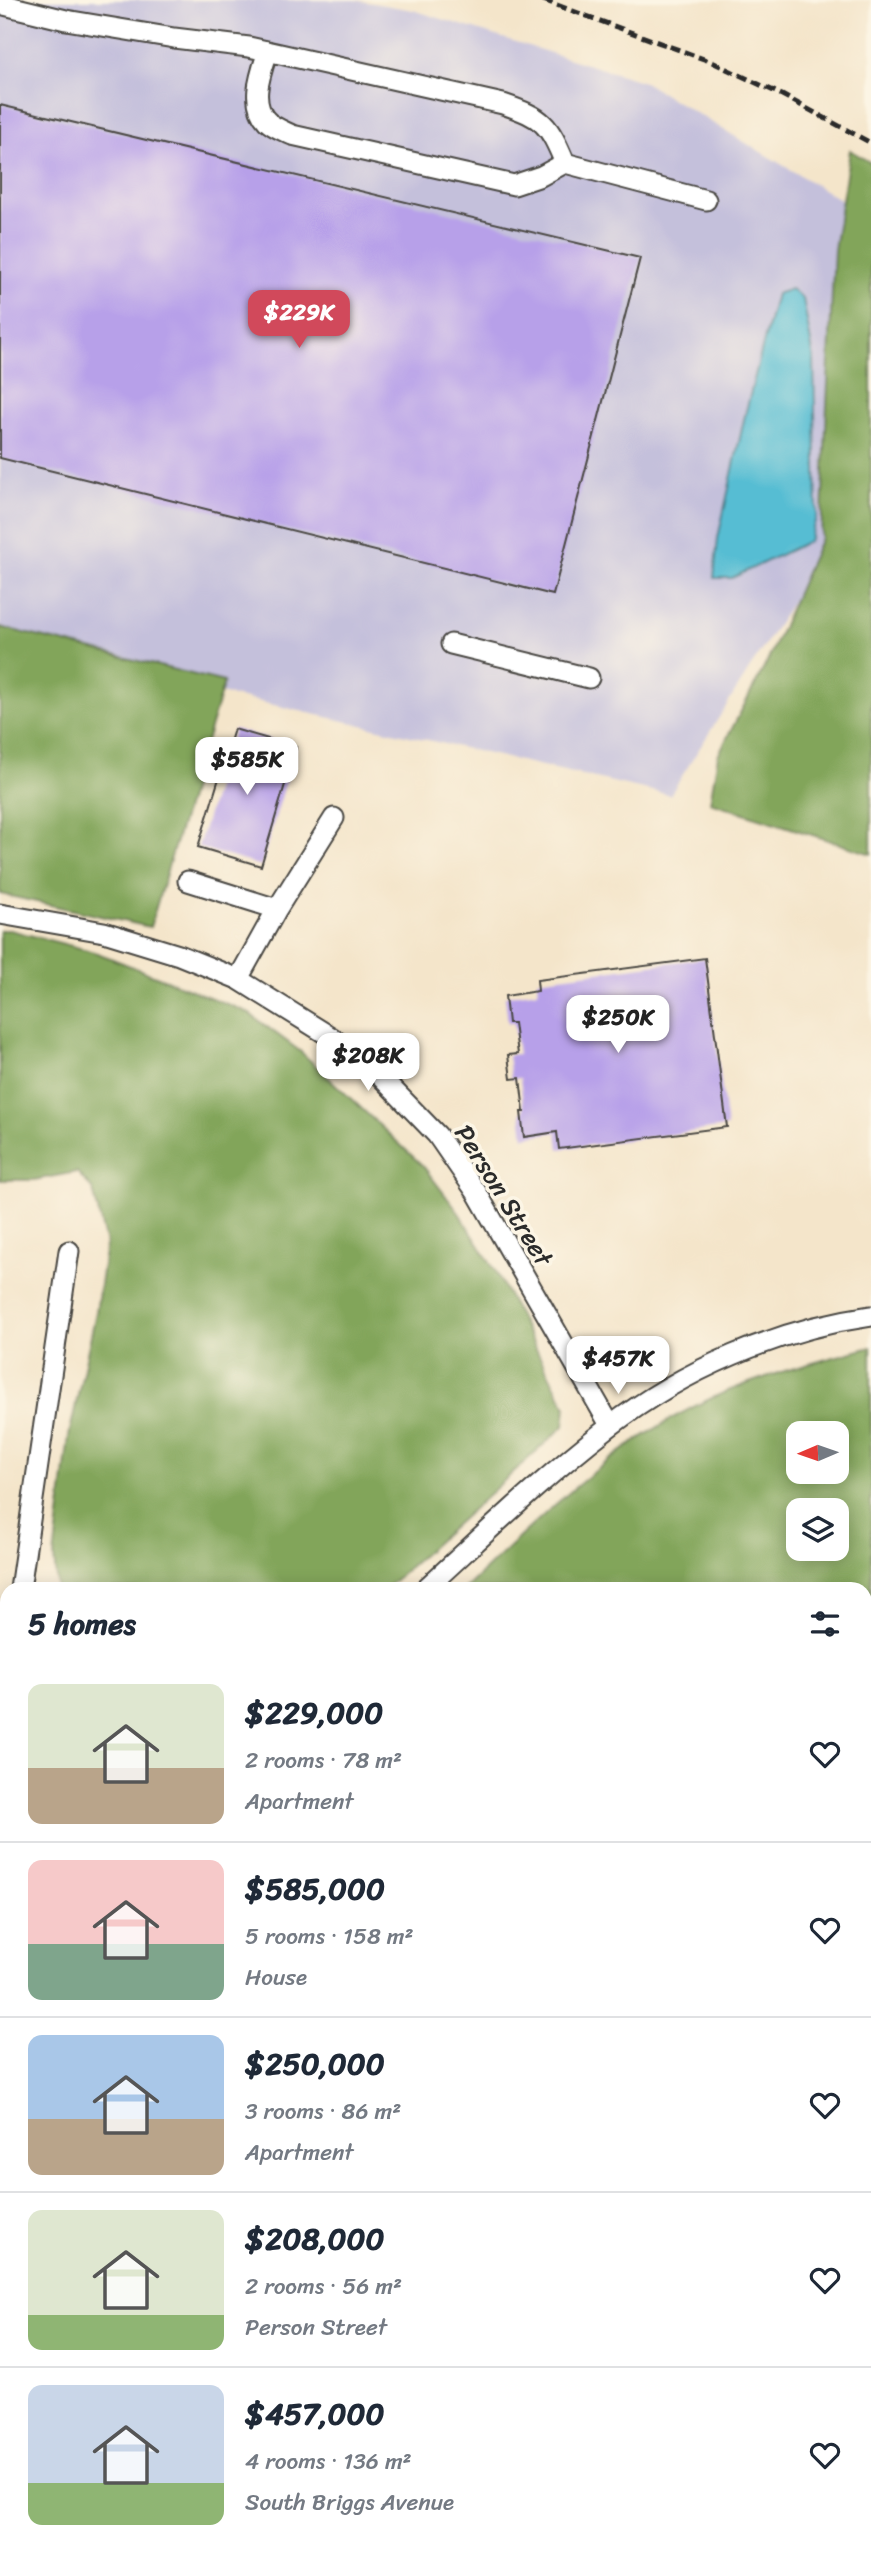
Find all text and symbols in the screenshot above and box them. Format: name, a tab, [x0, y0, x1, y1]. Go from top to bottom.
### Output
pin: $229K	[250, 290, 348, 350]
text: $229K	[264, 292, 334, 333]
pin: $585K	[198, 738, 296, 797]
text: $585K	[211, 739, 283, 780]
pin: $250K	[569, 996, 667, 1055]
text: $250K	[582, 997, 654, 1038]
pin: $208K	[319, 1034, 417, 1093]
text: $208K	[332, 1035, 404, 1076]
street label: Person Street	[442, 1115, 567, 1277]
pin: $457K	[569, 1336, 667, 1396]
text: $457K	[582, 1338, 654, 1379]
north arrow	[786, 1421, 849, 1484]
map controls	[786, 1421, 849, 1561]
button: layers	[786, 1498, 849, 1561]
text: 5 homes	[28, 1597, 136, 1651]
icon: filters	[806, 1605, 844, 1643]
text: $229,000	[245, 1686, 383, 1740]
icon: home	[84, 1712, 168, 1796]
icon: heart	[806, 1735, 844, 1773]
text: 2 rooms · 78 m²	[245, 1740, 402, 1781]
text: Apartment	[245, 1781, 354, 1822]
text: $585,000	[245, 1862, 385, 1916]
icon: home	[84, 1888, 168, 1972]
icon: heart	[806, 1911, 844, 1949]
text: 5 rooms · 158 m²	[245, 1916, 414, 1957]
text: House	[245, 1957, 307, 1998]
text: $250,000	[245, 2037, 385, 2091]
icon: home	[84, 2063, 168, 2147]
icon: heart	[806, 2086, 844, 2124]
text: 3 rooms · 86 m²	[245, 2091, 401, 2132]
text: Apartment	[245, 2132, 354, 2173]
text: $208,000	[245, 2212, 385, 2266]
icon: home	[84, 2238, 168, 2322]
icon: heart	[806, 2261, 844, 2299]
text: 2 rooms · 56 m²	[245, 2266, 402, 2307]
text: Person Street	[245, 2307, 387, 2348]
text: $457,000	[245, 2387, 384, 2441]
icon: home	[84, 2413, 168, 2497]
icon: heart	[806, 2436, 844, 2474]
text: 4 rooms · 136 m²	[245, 2441, 412, 2482]
text: South Briggs Avenue	[245, 2482, 454, 2523]

